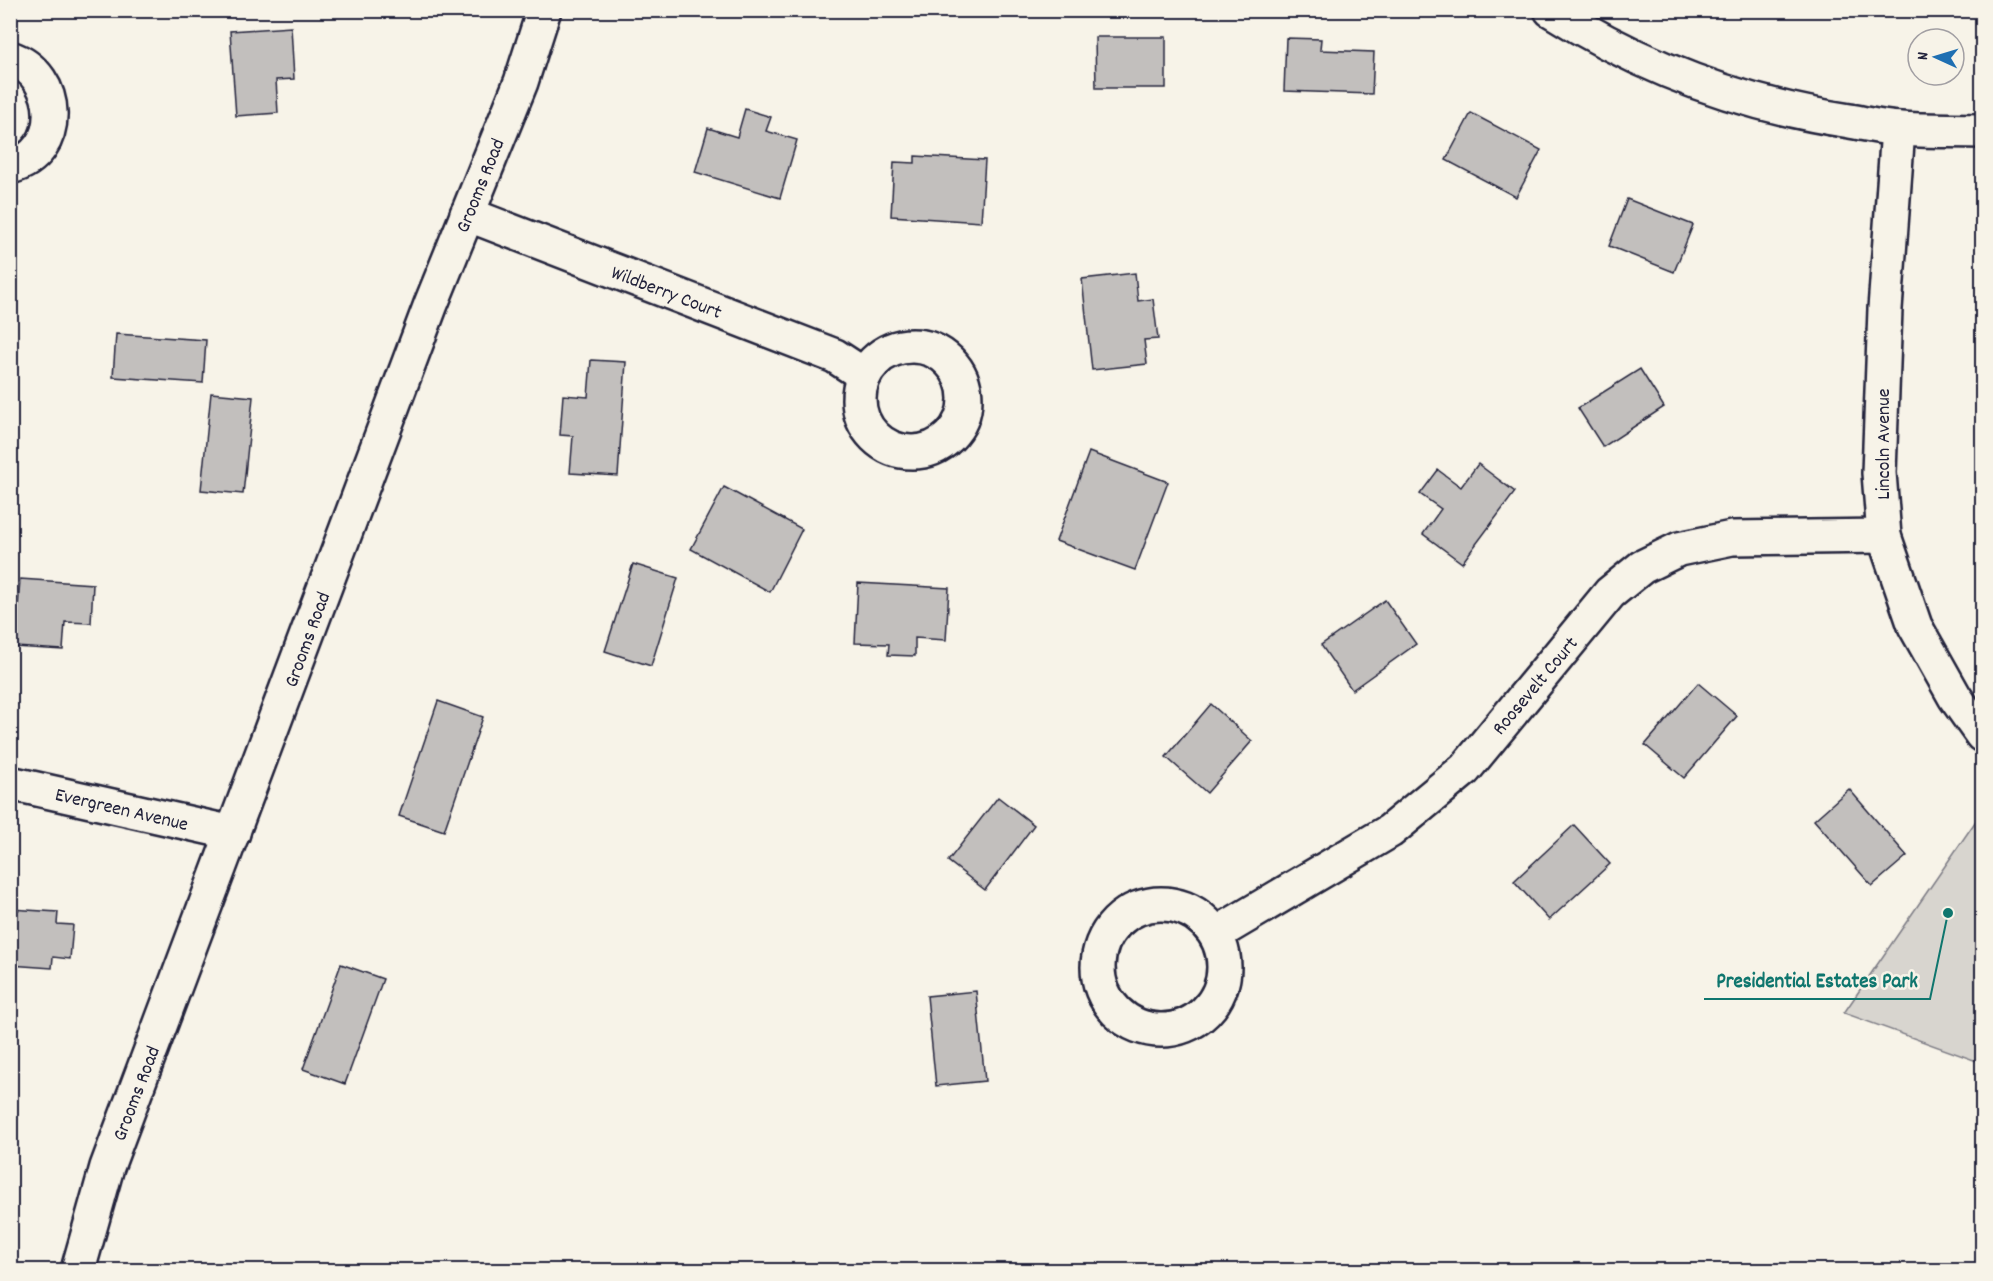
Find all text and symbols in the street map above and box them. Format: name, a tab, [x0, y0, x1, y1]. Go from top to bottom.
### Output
north arrow	[1906, 27, 1966, 87]
text: N	[1912, 51, 1935, 61]
street label: Grooms Road	[450, 135, 513, 237]
street label: Wildberry Court	[607, 260, 725, 328]
street label: Lincoln Avenue	[1871, 388, 1899, 500]
street label: Grooms Road	[279, 589, 339, 692]
street label: Roosevelt Court	[1487, 632, 1586, 742]
street label: Evergreen Avenue	[52, 782, 191, 840]
callout: Presidential Estates Park	[1704, 960, 1930, 999]
text: Presidential Estates Park	[1716, 968, 1918, 998]
street label: Grooms Road	[107, 1043, 169, 1146]

